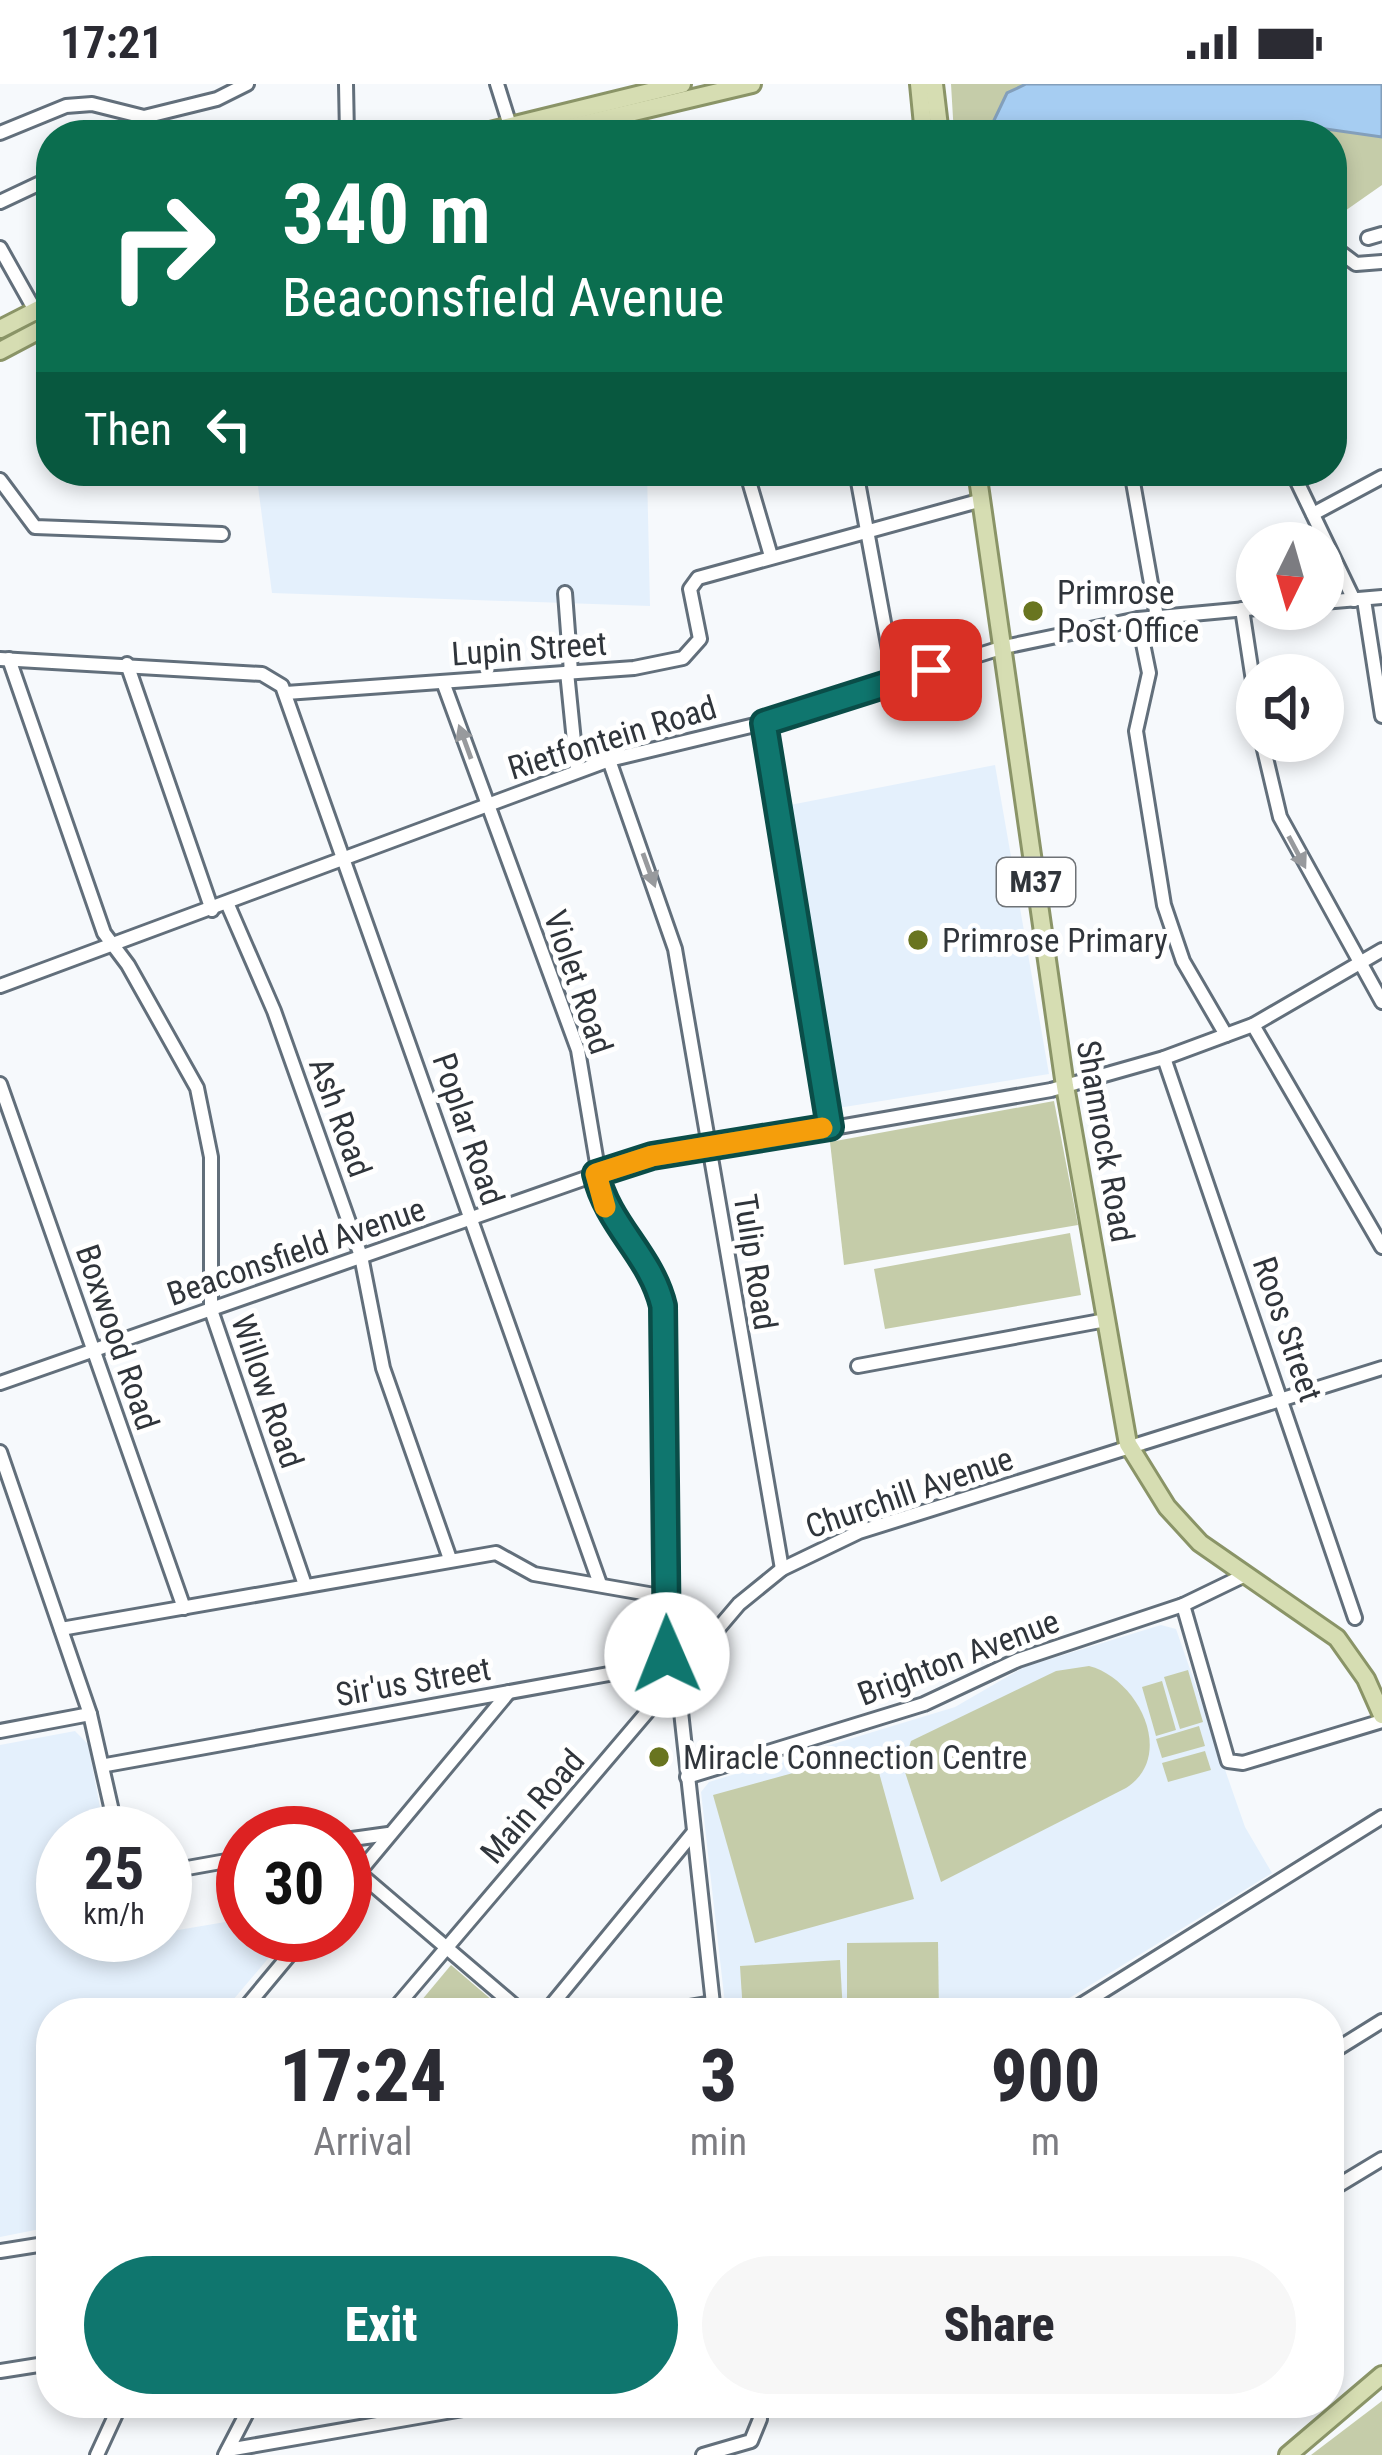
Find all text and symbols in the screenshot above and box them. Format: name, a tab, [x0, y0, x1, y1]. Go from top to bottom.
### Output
text: 17:21	[60, 16, 163, 69]
text: 340 m	[282, 165, 491, 264]
icon: right	[84, 168, 240, 324]
text: Beaconsfield Avenue	[282, 266, 724, 329]
icon: left	[196, 396, 262, 462]
text: Then	[84, 403, 172, 456]
north arrow	[1236, 522, 1344, 630]
map controls	[1236, 522, 1344, 762]
place label: Primrose Post Office	[1057, 573, 1199, 650]
marker: Primrose Post Office	[1020, 598, 1046, 624]
pin	[880, 619, 982, 721]
street label: Lupin Street	[450, 624, 608, 673]
icon: arrive	[898, 637, 964, 703]
button: sound	[1236, 654, 1344, 762]
street label: Rietfontein Road	[503, 687, 721, 788]
one-way arrow	[455, 724, 474, 760]
one-way arrow	[1286, 834, 1307, 869]
one-way arrow	[641, 852, 659, 888]
road number: M37	[997, 858, 1075, 906]
street label: Violet Road	[536, 905, 621, 1059]
place label: Primrose Primary	[942, 921, 1168, 960]
marker: Primrose Primary	[905, 927, 931, 953]
street label: Shamrock Road	[1069, 1037, 1142, 1245]
street label: Poplar Road	[424, 1048, 513, 1210]
street label: Ash Road	[301, 1052, 380, 1182]
street label: Beaconsfield Avenue	[162, 1189, 430, 1314]
street label: Tulip Road	[726, 1191, 785, 1333]
street label: Boxwood Road	[68, 1239, 167, 1435]
street label: Roos Street	[1245, 1252, 1330, 1407]
street label: Willow Road	[223, 1309, 312, 1473]
street label: Churchill Avenue	[800, 1439, 1018, 1546]
position arrow	[604, 1592, 730, 1718]
street label: Brighton Avenue	[852, 1601, 1064, 1714]
street label: Sir'us Street	[333, 1649, 494, 1714]
place label: Miracle Connection Centre	[683, 1738, 1027, 1777]
street label: Main Road	[472, 1741, 592, 1871]
marker: Miracle Connection Centre	[646, 1744, 672, 1770]
speed limit sign: 30	[216, 1806, 372, 1962]
text: 25	[84, 1833, 144, 1904]
text: km/h	[83, 1896, 145, 1931]
text: 17:24	[280, 2034, 446, 2119]
text: 3	[700, 2034, 737, 2119]
text: 900	[991, 2034, 1100, 2119]
text: Arrival	[313, 2119, 413, 2165]
text: min	[690, 2119, 747, 2165]
text: m	[1031, 2119, 1060, 2165]
button: Exit	[84, 2256, 678, 2394]
button: Share	[702, 2256, 1296, 2394]

